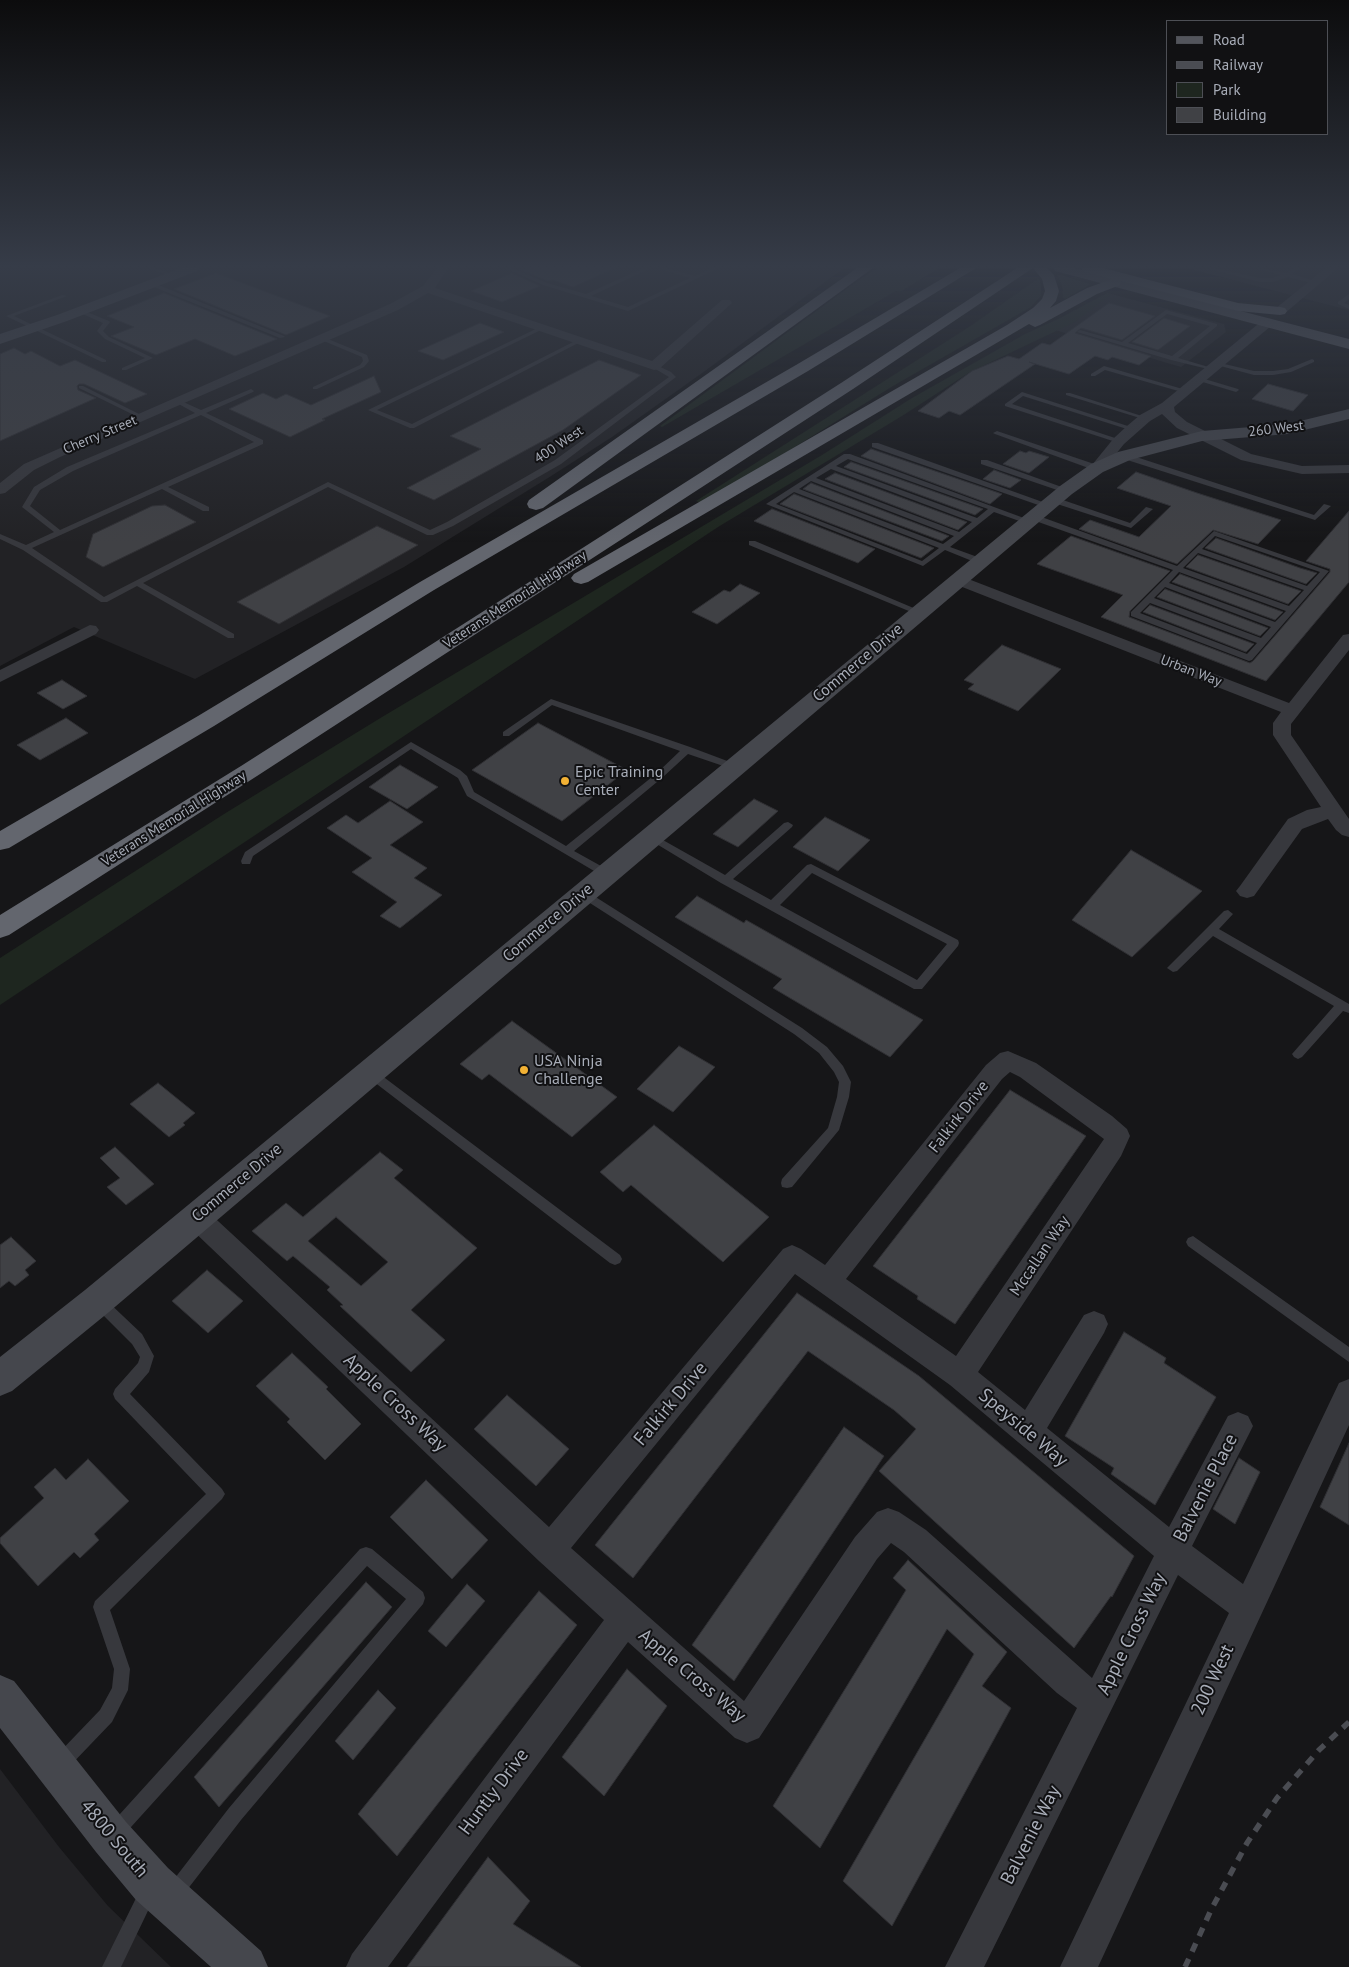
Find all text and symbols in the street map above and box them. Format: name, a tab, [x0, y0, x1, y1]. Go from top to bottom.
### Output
legend	[1166, 20, 1329, 135]
text: Road	[1213, 30, 1245, 49]
text: Railway	[1213, 55, 1263, 74]
text: Park	[1213, 80, 1241, 99]
text: Building	[1213, 105, 1267, 124]
street label: Cherry Street	[61, 412, 139, 458]
street label: 260 West	[1247, 417, 1305, 441]
street label: 400 West	[531, 423, 587, 467]
street label: Veterans Memorial Highway	[440, 547, 590, 653]
street label: Commerce Drive	[809, 620, 907, 706]
street label: Urban Way	[1158, 652, 1224, 690]
place label: Epic Training Center	[575, 762, 663, 800]
street label: Veterans Memorial Highway	[99, 768, 249, 870]
marker: Epic Training Center	[559, 775, 571, 787]
street label: Commerce Drive	[499, 880, 597, 966]
place label: USA Ninja Challenge	[534, 1051, 603, 1089]
marker: USA Ninja Challenge	[518, 1064, 530, 1076]
street label: Falkirk Drive	[925, 1077, 993, 1157]
street label: Commerce Drive	[188, 1140, 286, 1226]
street label: Mccallan Way	[1006, 1212, 1074, 1300]
street label: Apple Cross Way	[338, 1349, 452, 1457]
street label: Falkirk Drive	[629, 1358, 713, 1450]
street label: Speyside Way	[974, 1384, 1072, 1472]
street label: Balvenie Place	[1169, 1430, 1243, 1546]
street label: Apple Cross Way	[1093, 1569, 1171, 1699]
street label: Apple Cross Way	[634, 1624, 750, 1728]
street label: 200 West	[1187, 1641, 1239, 1719]
street label: Huntly Drive	[454, 1744, 534, 1840]
street label: Balvenie Way	[996, 1782, 1066, 1888]
street label: 4800 South	[75, 1796, 153, 1882]

